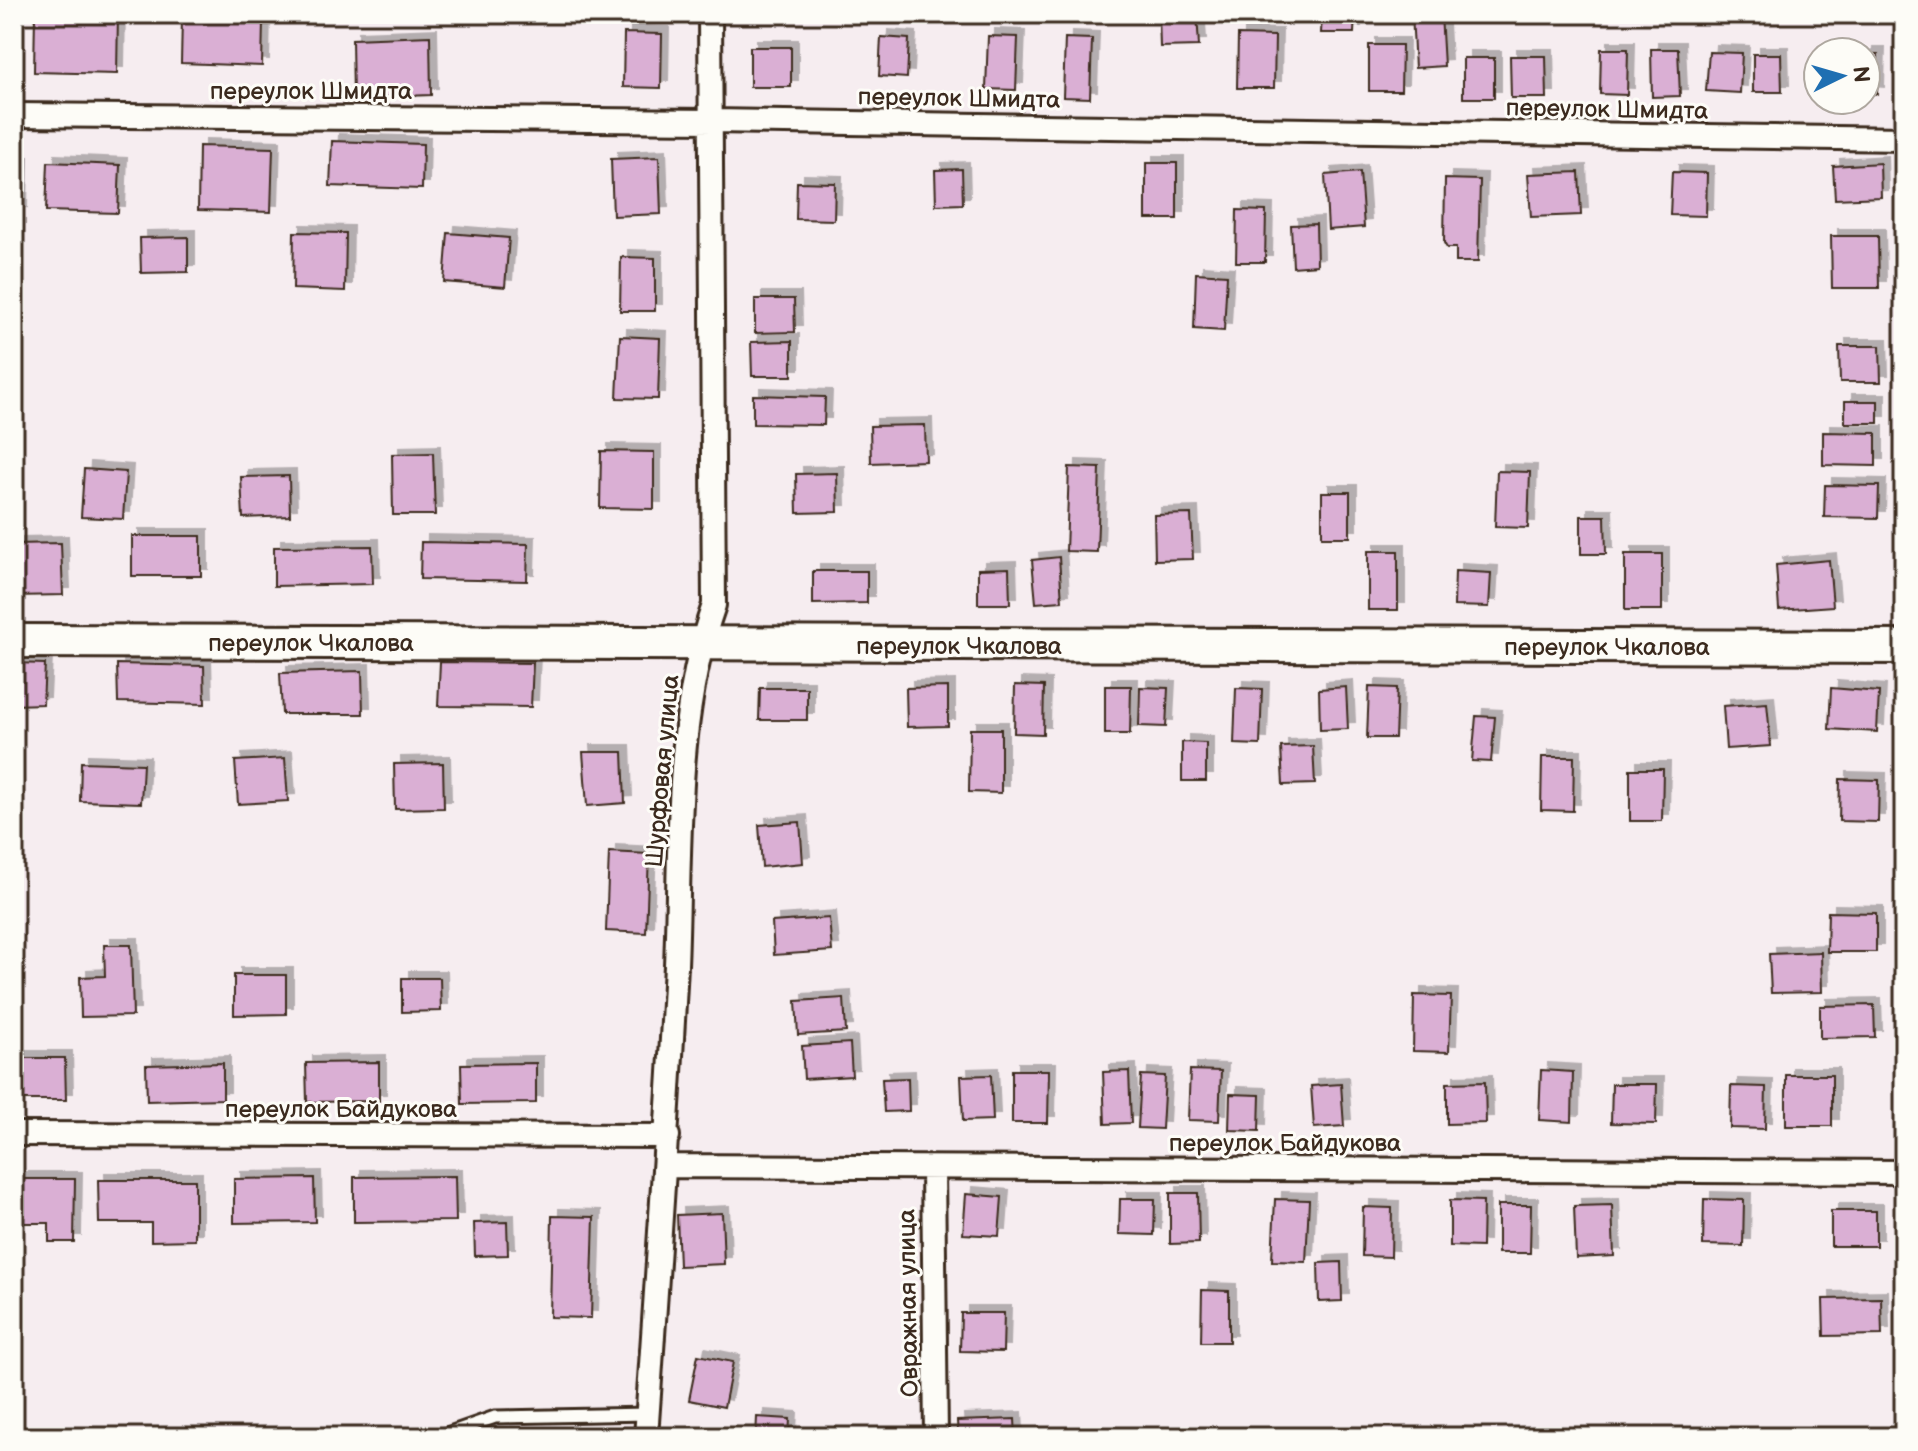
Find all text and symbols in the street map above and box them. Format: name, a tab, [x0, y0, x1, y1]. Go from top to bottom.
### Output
north arrow	[1802, 36, 1882, 116]
text: N	[1846, 65, 1875, 84]
street label: переулок Шмидта	[210, 77, 412, 106]
street label: переулок Шмидта	[857, 82, 1061, 115]
street label: переулок Шмидта	[1505, 93, 1709, 126]
street label: переулок Чкалова	[208, 629, 414, 658]
street label: переулок Чкалова	[856, 632, 1062, 661]
street label: переулок Чкалова	[1504, 633, 1710, 662]
street label: Шурфовая улица	[640, 673, 685, 869]
street label: переулок Байдукова	[225, 1095, 457, 1124]
street label: переулок Байдукова	[1169, 1129, 1401, 1158]
street label: Овражная улица	[892, 1209, 925, 1397]

